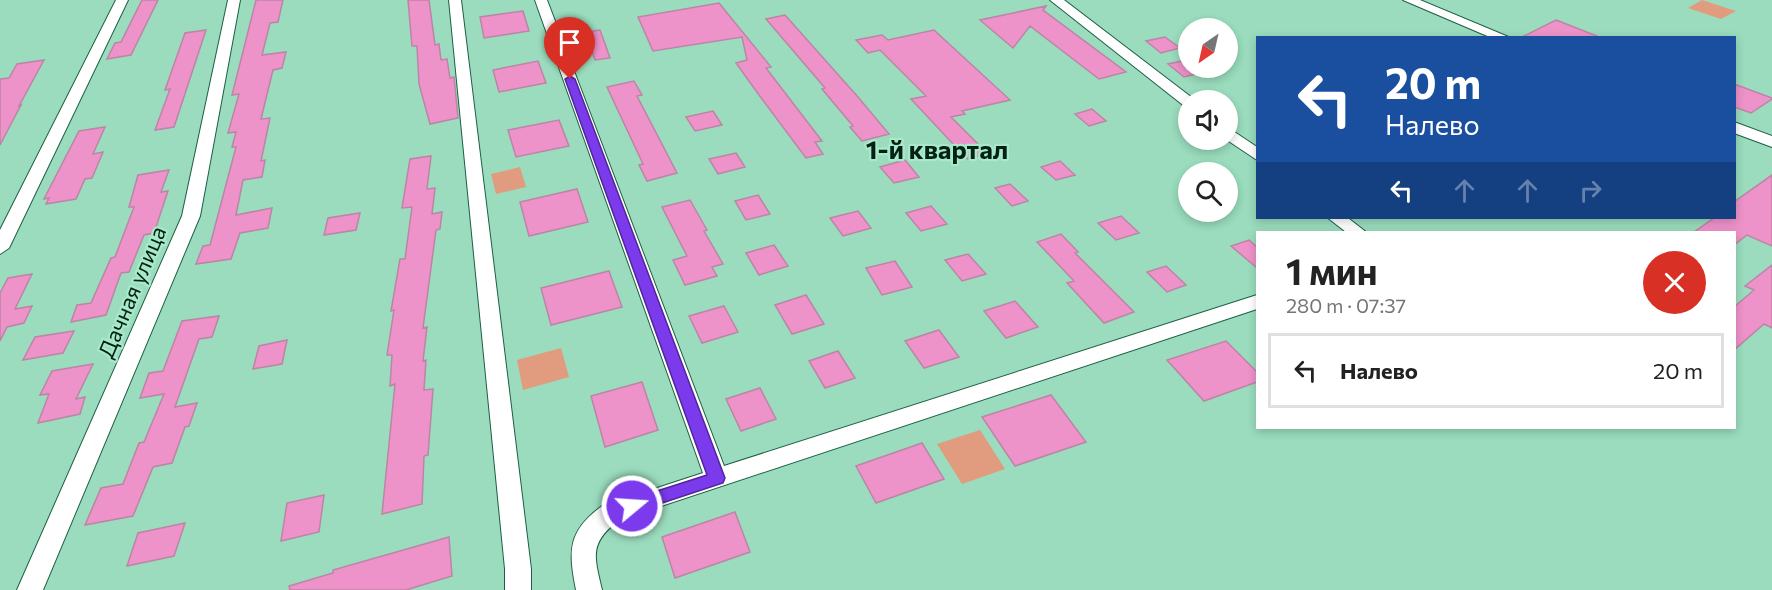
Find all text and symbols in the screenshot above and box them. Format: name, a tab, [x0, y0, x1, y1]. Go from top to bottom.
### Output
pin	[544, 17, 595, 79]
north arrow	[1178, 18, 1238, 78]
map controls	[1178, 18, 1238, 222]
icon: arrive	[553, 26, 586, 59]
text: 20 m	[1385, 56, 1481, 108]
icon: left	[1286, 60, 1364, 138]
button: sound	[1178, 90, 1238, 150]
text: Налево	[1385, 108, 1480, 141]
district label: 1-й квартал	[866, 133, 1008, 164]
button: search	[1178, 162, 1238, 222]
icon: left	[1385, 174, 1418, 207]
icon: ahead	[1448, 174, 1481, 207]
icon: ahead	[1511, 174, 1544, 207]
icon: right	[1574, 174, 1607, 207]
street label: Дачная улица	[92, 222, 171, 362]
text: 1 мин	[1286, 248, 1378, 292]
button: close	[1643, 251, 1706, 314]
text: 280 m · 07:37	[1286, 293, 1406, 317]
icon: left	[1289, 354, 1322, 387]
text: Налево	[1340, 357, 1418, 384]
text: 20 m	[1653, 357, 1703, 384]
position arrow	[600, 474, 664, 538]

